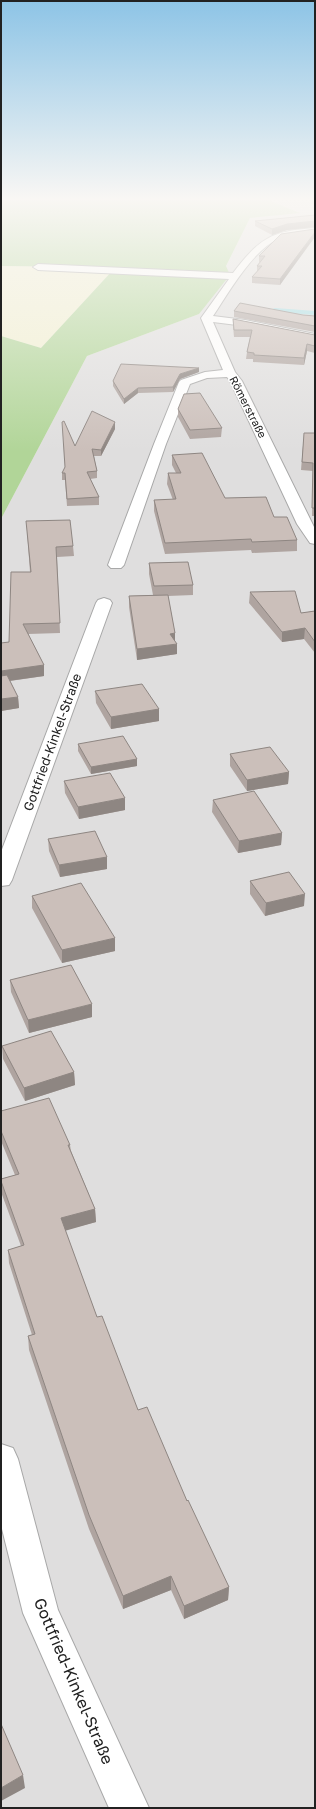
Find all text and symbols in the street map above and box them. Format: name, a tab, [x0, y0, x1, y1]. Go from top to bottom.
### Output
street label: Römerstraße	[227, 374, 270, 440]
street label: Gottfried-Kinkel-Straße	[20, 671, 84, 813]
street label: Gottfried-Kinkel-Straße	[30, 1595, 118, 1767]

